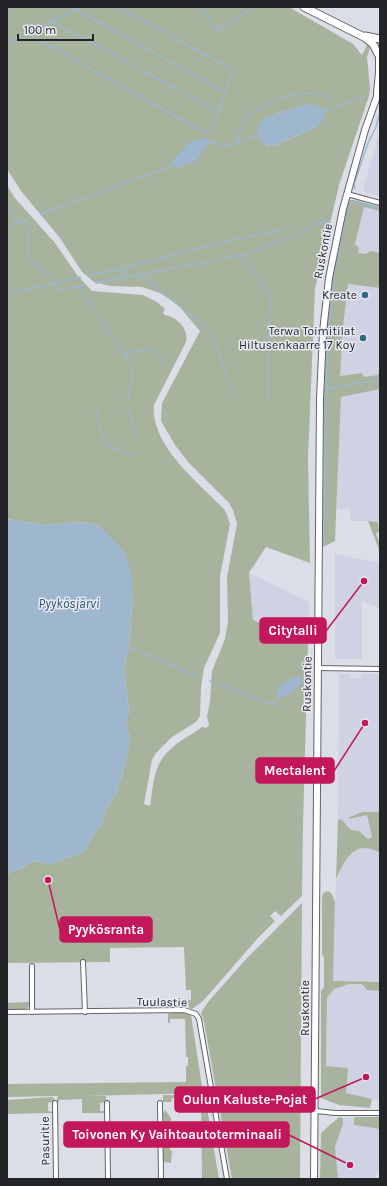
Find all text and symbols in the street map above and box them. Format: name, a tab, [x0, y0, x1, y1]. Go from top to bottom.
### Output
scale bar	[18, 16, 93, 42]
text: 100 m	[24, 23, 56, 37]
street label: Ruskontie	[311, 222, 335, 280]
place label: Kreate	[322, 288, 357, 302]
marker: Kreate	[360, 290, 370, 300]
place label: Terwa Toimitilat Hiltusenkaarre 17 Koy	[239, 324, 355, 352]
marker: Terwa Toimitilat Hiltusenkaarre 17 Koy	[358, 333, 368, 343]
water label: Pyykösjärvi	[38, 596, 100, 611]
callout: Citytalli	[260, 618, 326, 643]
text: Citytalli	[268, 623, 318, 638]
street label: Ruskontie	[300, 656, 314, 712]
callout: Mectalent	[256, 758, 334, 783]
text: Mectalent	[264, 763, 326, 778]
callout: Pyykösranta	[60, 917, 152, 942]
text: Pyykösranta	[68, 922, 144, 937]
street label: Ruskontie	[298, 980, 312, 1036]
street label: Tuulastie	[137, 995, 187, 1009]
callout: Oulun Kaluste-Pojat	[175, 1087, 315, 1112]
text: Oulun Kaluste-Pojat	[183, 1092, 307, 1107]
street label: Pasuritie	[38, 1116, 52, 1166]
callout: Toivonen Ky Vaihtoautoterminaali	[64, 1122, 289, 1147]
text: Toivonen Ky Vaihtoautoterminaali	[72, 1127, 282, 1142]

